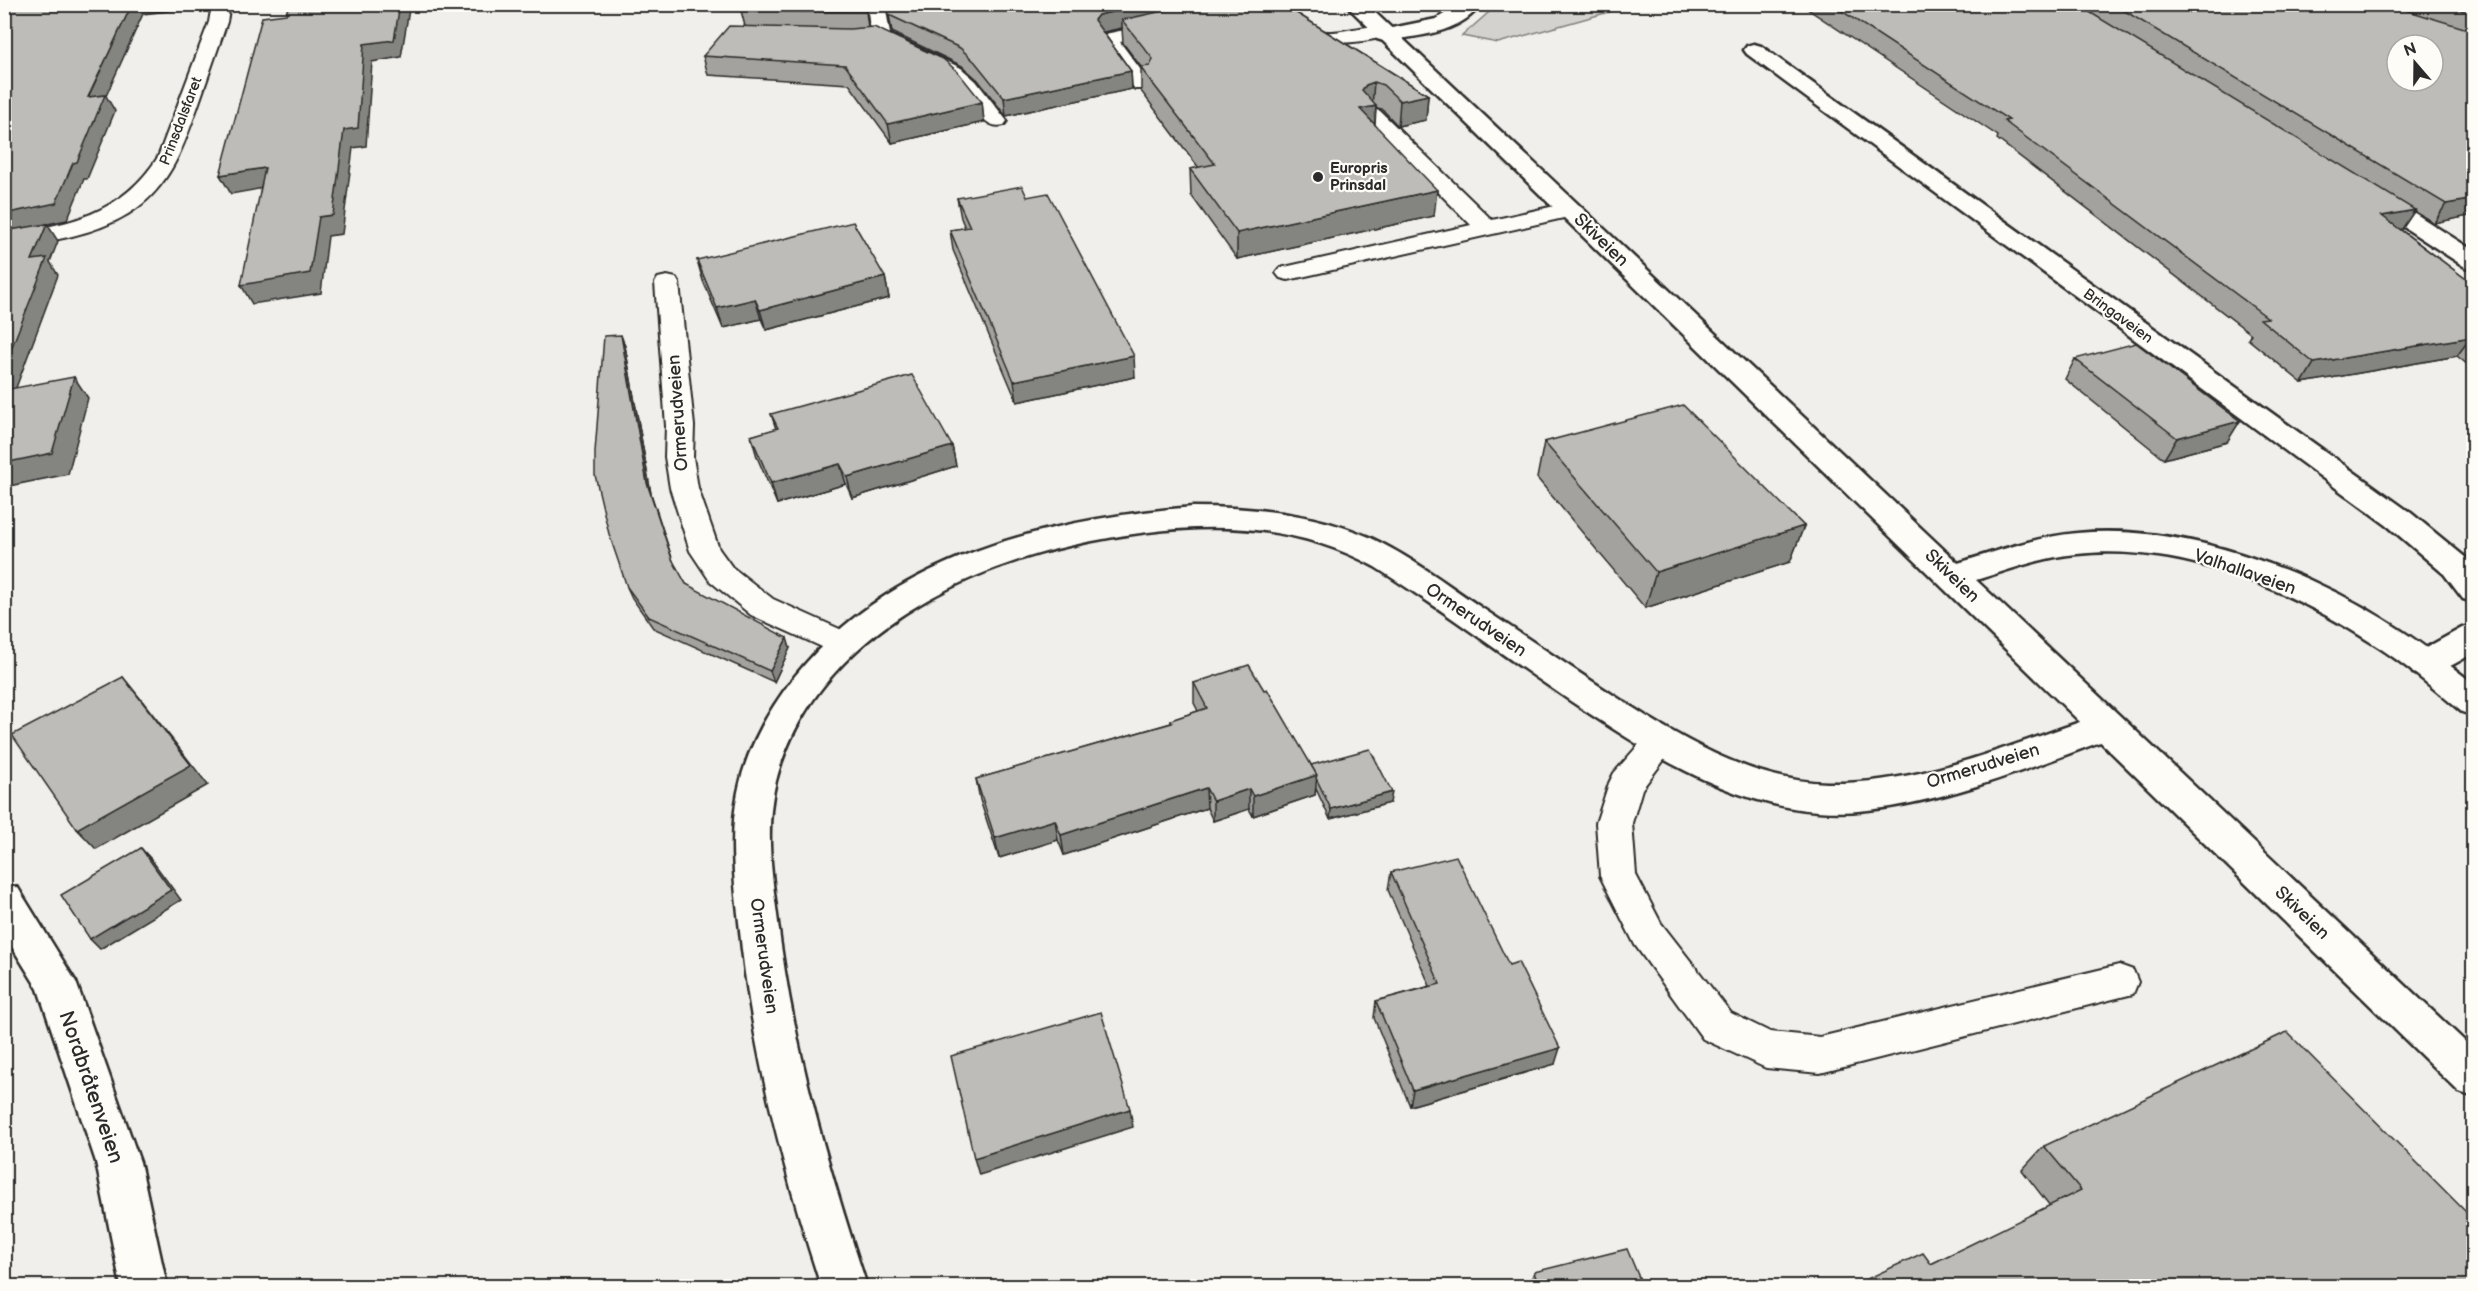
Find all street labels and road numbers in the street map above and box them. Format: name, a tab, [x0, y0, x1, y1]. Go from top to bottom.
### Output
street label: Prinsdalsfaret	[155, 74, 207, 168]
street label: Skiveien	[1569, 209, 1633, 271]
street label: Bringaveien	[2079, 284, 2157, 348]
street label: Ormerudveien	[663, 354, 693, 472]
street label: Skiveien	[1920, 545, 1984, 607]
street label: Valhallaveien	[2191, 545, 2299, 599]
street label: Ormerudveien	[1422, 579, 1530, 661]
street label: Ormerudveien	[1924, 739, 2042, 793]
street label: Skiveien	[2270, 882, 2334, 944]
street label: Ormerudveien	[745, 897, 783, 1015]
street label: Nordbråtenveien	[53, 1008, 129, 1166]

